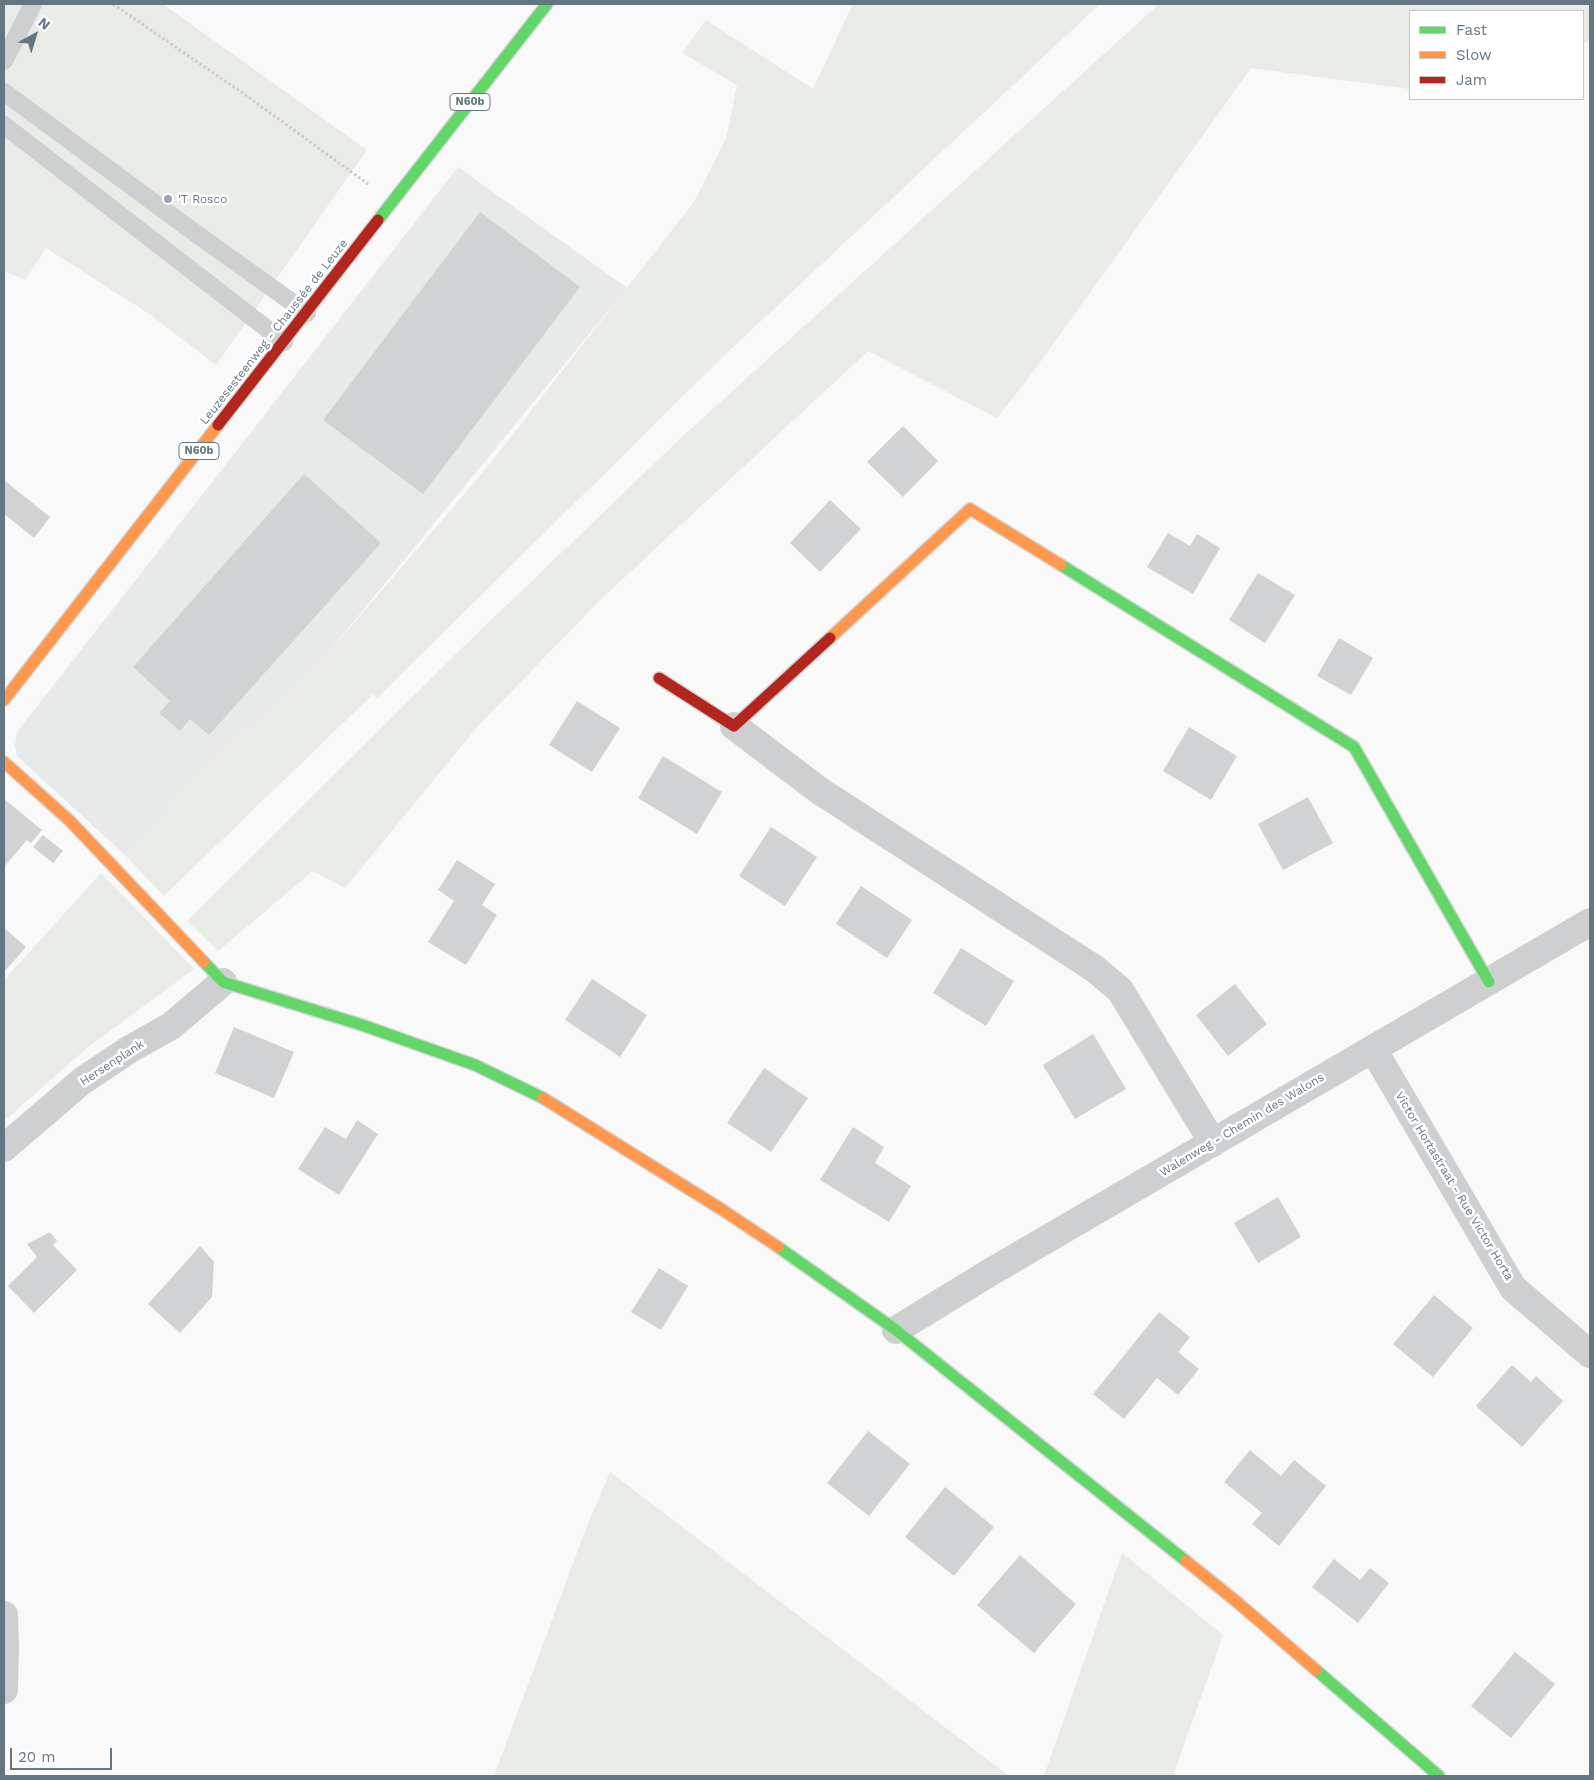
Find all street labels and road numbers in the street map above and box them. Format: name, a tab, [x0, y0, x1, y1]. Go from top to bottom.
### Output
road number: N60b	[450, 94, 490, 110]
street label: Leuzesesteenweg - Chaussée de Leuze	[197, 236, 351, 428]
road number: N60b	[179, 442, 219, 460]
street label: Hersenplank	[77, 1037, 147, 1089]
street label: Walenweg - Chemin des Walons	[1157, 1070, 1327, 1180]
street label: Victor Hortastraat - Rue Victor Horta	[1392, 1089, 1516, 1283]

